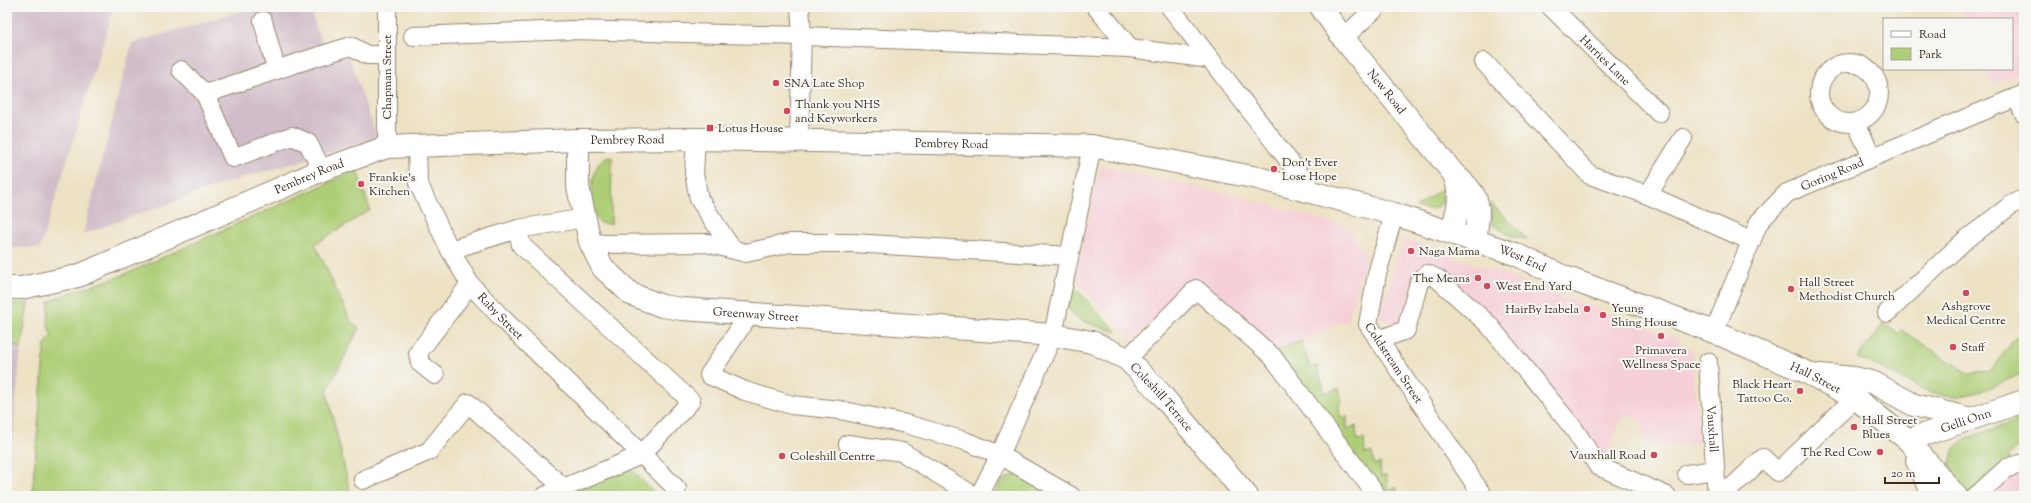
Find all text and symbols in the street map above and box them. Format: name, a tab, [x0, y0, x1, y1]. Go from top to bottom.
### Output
legend	[1883, 18, 2013, 70]
text: Road	[1919, 26, 1946, 44]
street label: Harries Lane	[1575, 32, 1635, 91]
street label: Chapman Street	[379, 35, 397, 119]
text: Park	[1919, 46, 1942, 64]
street label: New Road	[1362, 66, 1410, 119]
place label: SNA Late Shop	[784, 75, 865, 93]
marker: SNA Late Shop	[771, 78, 781, 88]
place label: Thank you NHS and Keyworkers	[795, 96, 880, 128]
marker: Thank you NHS and Keyworkers	[782, 106, 792, 116]
place label: Lotus House	[718, 120, 784, 138]
marker: Lotus House	[705, 123, 715, 133]
street label: Pembrey Road	[591, 131, 665, 150]
street label: Pembrey Road	[915, 135, 989, 154]
place label: Don't Ever Lose Hope	[1282, 154, 1338, 186]
street label: Goring Road	[1798, 154, 1867, 196]
street label: Pembrey Road	[272, 155, 347, 200]
marker: Don't Ever Lose Hope	[1269, 164, 1279, 174]
place label: Frankie's Kitchen	[369, 169, 416, 201]
marker: Frankie's Kitchen	[356, 179, 366, 189]
street label: West End	[1496, 241, 1549, 277]
place label: Naga Mama	[1419, 243, 1480, 261]
marker: Naga Mama	[1406, 246, 1416, 256]
place label: The Means	[1413, 270, 1470, 288]
marker: The Means	[1473, 273, 1483, 283]
place label: Hall Street Methodist Church	[1799, 274, 1895, 306]
place label: West End Yard	[1495, 278, 1572, 296]
marker: West End Yard	[1482, 281, 1492, 291]
marker: Hall Street Methodist Church	[1786, 284, 1796, 294]
marker: Ashgrove Medical Centre	[1961, 288, 1971, 298]
street label: Raby Street	[473, 289, 527, 344]
place label: Ashgrove Medical Centre	[1926, 298, 2006, 330]
place label: Yeung Shing House	[1611, 300, 1678, 332]
place label: HairBy Izabela	[1505, 301, 1579, 319]
street label: Greenway Street	[712, 303, 799, 327]
marker: HairBy Izabela	[1582, 304, 1592, 314]
marker: Yeung Shing House	[1598, 310, 1608, 320]
street label: Coldstream Street	[1360, 319, 1427, 408]
marker: Primavera Wellness Space	[1656, 331, 1666, 341]
place label: Staff	[1961, 339, 1986, 357]
place label: Primavera Wellness Space	[1621, 342, 1701, 374]
marker: Staff	[1948, 342, 1958, 352]
street label: Hall Street	[1787, 358, 1844, 399]
street label: Coleshill Terrace	[1125, 359, 1197, 436]
place label: Black Heart Tattoo Co.	[1732, 376, 1792, 408]
marker: Black Heart Tattoo Co.	[1795, 386, 1805, 396]
street label: Vauxhall	[1701, 405, 1722, 454]
street label: Gelli Onn	[1938, 405, 1994, 438]
place label: Hall Street Blues	[1862, 412, 1917, 444]
marker: Hall Street Blues	[1849, 422, 1859, 432]
place label: The Red Cow	[1801, 444, 1872, 462]
place label: Vauxhall Road	[1569, 447, 1646, 465]
marker: The Red Cow	[1875, 447, 1885, 457]
place label: Coleshill Centre	[790, 448, 876, 466]
marker: Vauxhall Road	[1649, 450, 1659, 460]
marker: Coleshill Centre	[777, 451, 787, 461]
scale bar	[1885, 459, 1939, 485]
text: 20 m	[1891, 465, 1916, 483]

